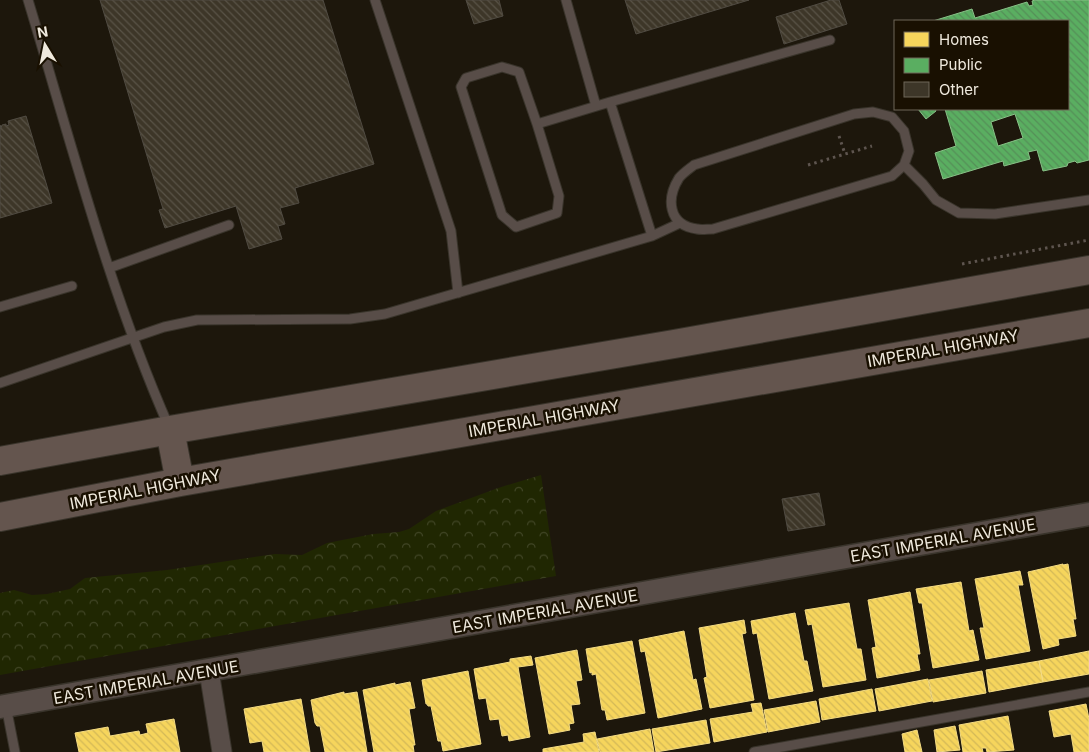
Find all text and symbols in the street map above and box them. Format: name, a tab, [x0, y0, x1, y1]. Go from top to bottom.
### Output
north arrow	[20, 20, 70, 70]
legend	[894, 20, 1069, 110]
text: N	[36, 22, 49, 41]
text: Homes	[939, 30, 989, 49]
text: Public	[939, 55, 982, 74]
text: Other	[939, 80, 979, 99]
street label: IMPERIAL HIGHWAY	[866, 325, 1020, 371]
street label: IMPERIAL HIGHWAY	[467, 395, 621, 441]
street label: IMPERIAL HIGHWAY	[68, 465, 222, 513]
street label: EAST IMPERIAL AVENUE	[849, 514, 1037, 566]
street label: EAST IMPERIAL AVENUE	[451, 585, 639, 637]
street label: EAST IMPERIAL AVENUE	[52, 656, 240, 708]

